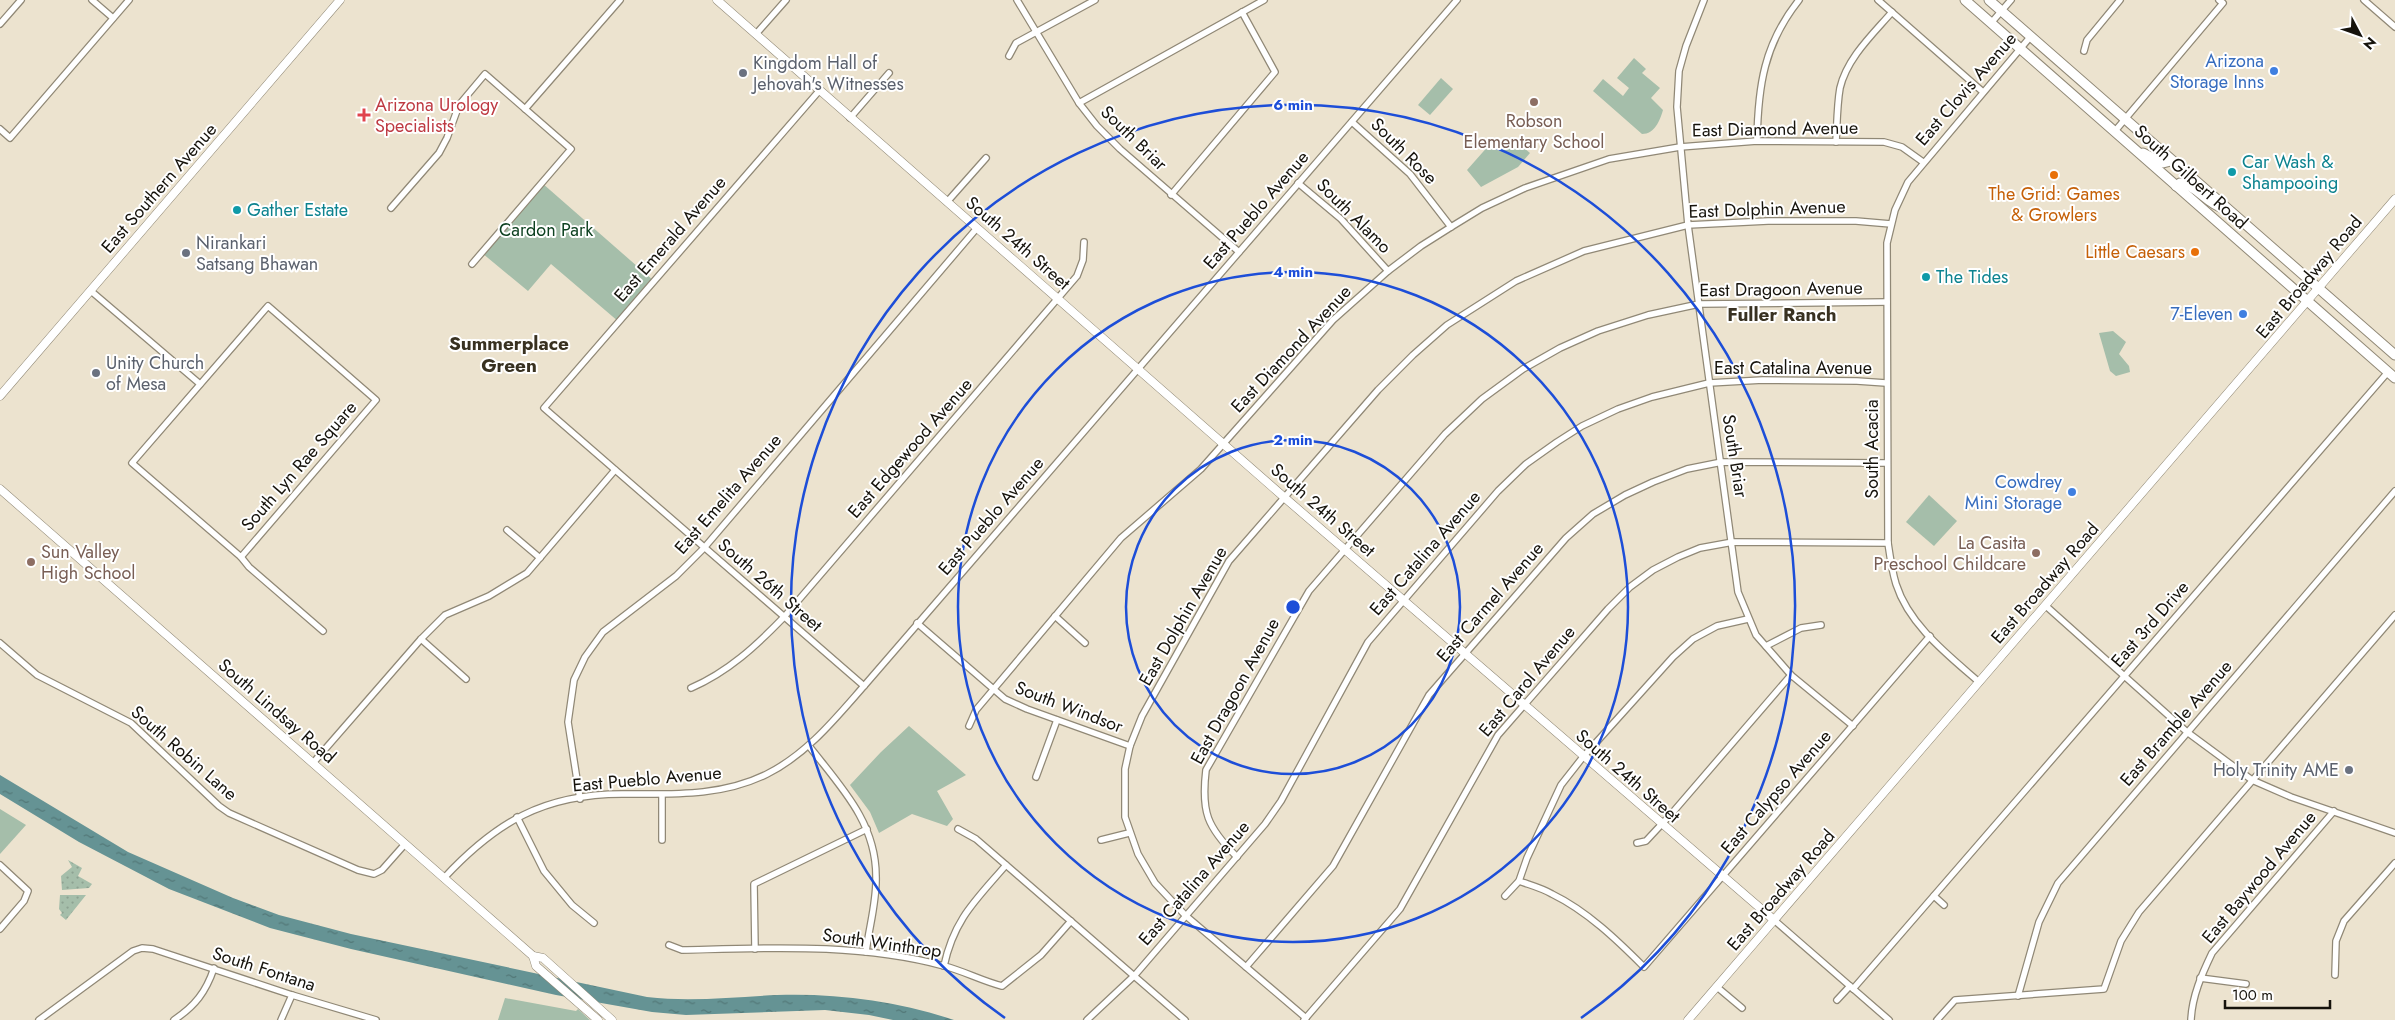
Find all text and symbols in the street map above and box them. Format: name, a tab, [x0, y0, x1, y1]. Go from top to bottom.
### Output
north arrow	[2335, 10, 2385, 60]
street label: East Clovis Avenue	[1909, 27, 2023, 151]
text: N	[2359, 33, 2381, 54]
place label: Arizona Storage Inns	[2170, 48, 2264, 95]
place label: Kingdom Hall of Jehovah's Witnesses	[751, 50, 904, 97]
marker: Arizona Storage Inns	[2268, 65, 2280, 77]
marker: Kingdom Hall of Jehovah's Witnesses	[737, 67, 749, 79]
place label: Arizona Urology Specialists	[375, 92, 498, 139]
text: 6 min	[1273, 94, 1313, 116]
marker: Robson Elementary School	[1528, 96, 1540, 108]
street label: South Briar	[1095, 99, 1174, 177]
marker: Arizona Urology Specialists	[357, 108, 371, 122]
place label: Robson Elementary School	[1464, 108, 1604, 155]
street label: South Rose	[1365, 112, 1443, 190]
street label: East Diamond Avenue	[1692, 115, 1858, 143]
street label: East Southern Avenue	[95, 117, 223, 259]
street label: South Gilbert Road	[2128, 119, 2254, 235]
street label: East Pueblo Avenue	[1197, 145, 1315, 275]
place label: Car Wash & Shampooing	[2242, 149, 2338, 196]
marker: Car Wash & Shampooing	[2226, 166, 2238, 178]
marker: The Grid: Games & Growlers	[2048, 169, 2060, 181]
street label: East Emerald Avenue	[608, 170, 732, 308]
street label: South Alamo	[1311, 173, 1398, 260]
place label: The Grid: Games & Growlers	[1988, 181, 2120, 228]
street label: South 24th Street	[960, 190, 1077, 296]
street label: East Dolphin Avenue	[1688, 193, 1846, 225]
place label: Gather Estate	[247, 197, 348, 223]
marker: Gather Estate	[231, 204, 243, 216]
street label: East Broadway Road	[2250, 210, 2368, 344]
park label: Cardon Park	[499, 217, 593, 243]
place label: Nirankari Satsang Bhawan	[196, 230, 318, 277]
place label: Little Caesars	[2085, 239, 2185, 265]
marker: Little Caesars	[2189, 246, 2201, 258]
marker: Nirankari Satsang Bhawan	[180, 247, 192, 259]
text: 4 min	[1273, 261, 1313, 283]
place label: The Tides	[1936, 264, 2008, 290]
marker: The Tides	[1920, 271, 1932, 283]
street label: East Dragoon Avenue	[1699, 275, 1863, 303]
street label: East Diamond Avenue	[1225, 279, 1357, 419]
district label: Fuller Ranch	[1727, 301, 1837, 328]
place label: 7-Eleven	[2170, 301, 2233, 327]
marker: 7-Eleven	[2237, 308, 2249, 320]
district label: Summerplace Green	[449, 330, 569, 379]
place label: Unity Church of Mesa	[106, 350, 204, 397]
street label: East Catalina Avenue	[1714, 355, 1872, 381]
marker: Unity Church of Mesa	[90, 367, 102, 379]
street label: East Edgewood Avenue	[842, 372, 978, 524]
street label: South Lyn Rae Square	[235, 395, 363, 537]
street label: South Acacia	[1859, 399, 1885, 499]
street label: South Briar	[1716, 412, 1755, 500]
street label: East Emelita Avenue	[668, 428, 788, 560]
text: 2 min	[1273, 429, 1313, 451]
street label: East Pueblo Avenue	[932, 451, 1050, 581]
street label: South 24th Street	[1265, 457, 1382, 563]
place label: Cowdrey Mini Storage	[1965, 469, 2062, 516]
street label: East Catalina Avenue	[1363, 485, 1487, 621]
marker: Cowdrey Mini Storage	[2066, 486, 2078, 498]
street label: East Broadway Road	[1985, 517, 2105, 649]
place label: La Casita Preschool Childcare	[1874, 530, 2026, 577]
street label: South 26th Street	[712, 532, 828, 638]
street label: East Carmel Avenue	[1430, 536, 1550, 668]
place label: Sun Valley High School	[41, 539, 135, 586]
street label: East Dolphin Avenue	[1132, 541, 1234, 691]
marker: La Casita Preschool Childcare	[2030, 547, 2042, 559]
marker: Sun Valley High School	[25, 556, 37, 568]
street label: East 3rd Drive	[2105, 575, 2195, 673]
centre of rings	[1284, 598, 1302, 616]
street label: East Dragoon Avenue	[1184, 613, 1286, 769]
street label: East Carol Avenue	[1473, 620, 1581, 742]
street label: South Lindsay Road	[212, 652, 342, 770]
street label: East Bramble Avenue	[2114, 654, 2238, 792]
street label: South Windsor	[1011, 674, 1128, 740]
street label: South Robin Lane	[125, 699, 243, 807]
street label: South 24th Street	[1570, 723, 1687, 829]
street label: East Calypso Avenue	[1715, 724, 1837, 860]
place label: Holy Trinity AME	[2213, 757, 2339, 783]
street label: East Pueblo Avenue	[571, 760, 723, 798]
marker: Holy Trinity AME	[2343, 764, 2355, 776]
street label: East Baywood Avenue	[2196, 805, 2322, 949]
street label: East Catalina Avenue	[1132, 815, 1256, 951]
street label: East Broadway Road	[1721, 824, 1841, 956]
street label: South Winthrop	[821, 922, 943, 964]
street label: South Fontana	[209, 940, 319, 998]
scale bar	[2225, 978, 2330, 1010]
text: 100 m	[2232, 984, 2273, 1006]

